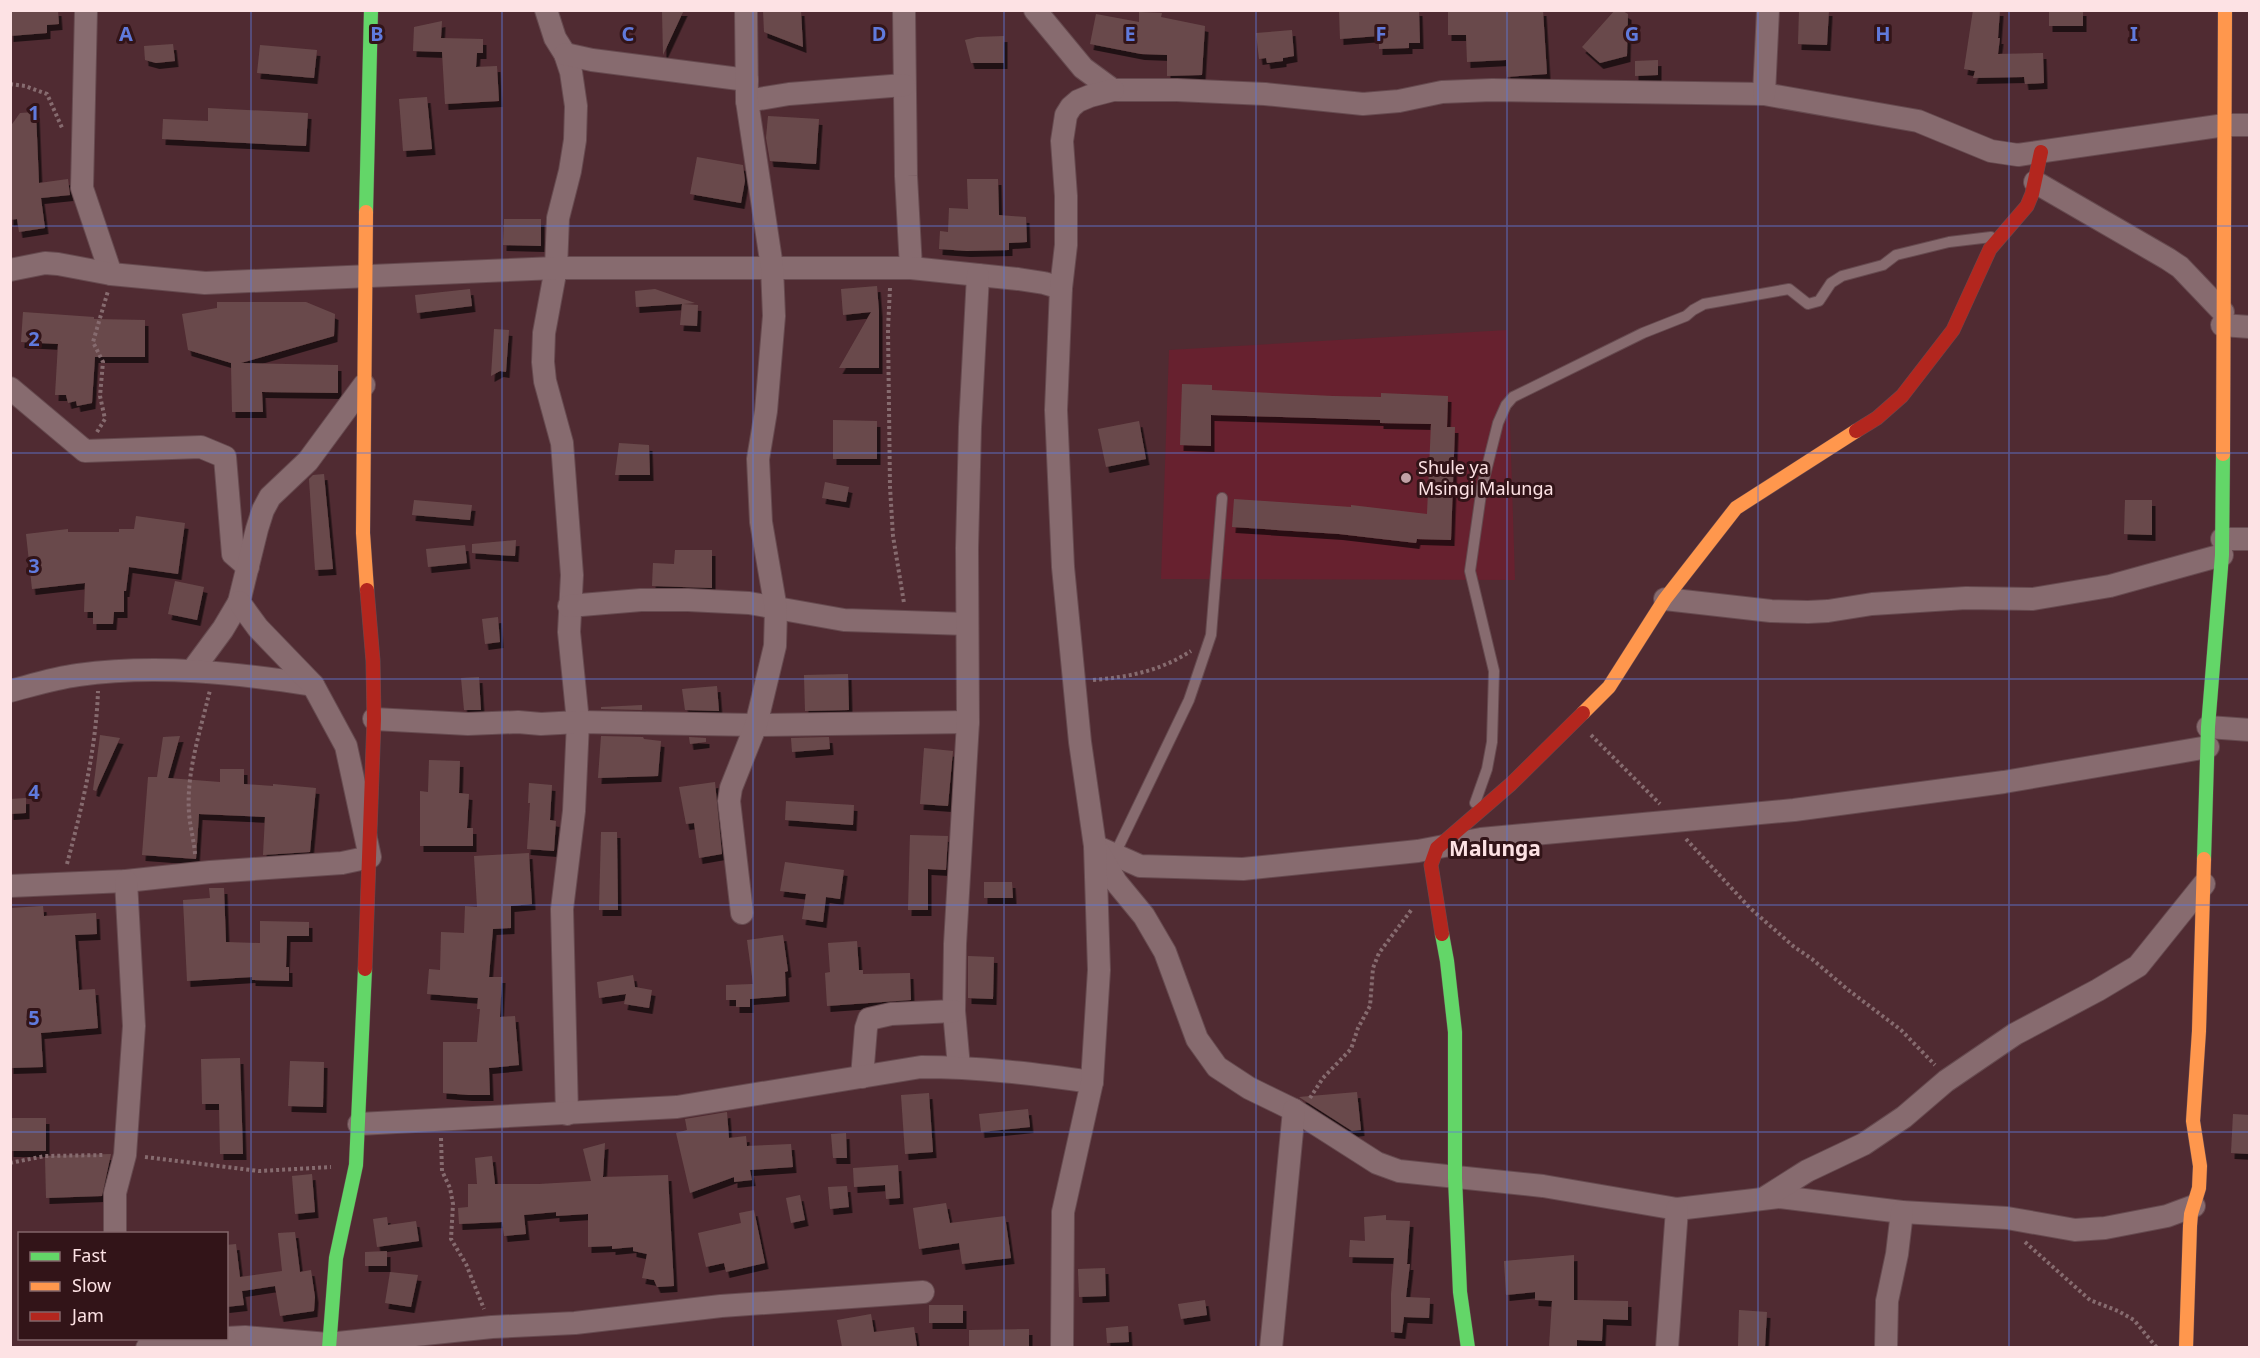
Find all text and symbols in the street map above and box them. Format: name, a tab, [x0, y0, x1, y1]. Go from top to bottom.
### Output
text: A	[119, 20, 133, 47]
text: B	[370, 20, 384, 47]
text: C	[622, 20, 635, 47]
text: D	[872, 20, 886, 47]
text: E	[1124, 20, 1136, 47]
text: F	[1376, 20, 1386, 47]
text: G	[1625, 20, 1639, 47]
text: H	[1875, 20, 1891, 47]
text: I	[2130, 20, 2138, 47]
text: 1	[28, 99, 40, 126]
text: 2	[28, 325, 40, 352]
place label: Shule ya Msingi Malunga	[1418, 455, 1554, 500]
marker: Shule ya Msingi Malunga	[1399, 471, 1413, 485]
text: 3	[28, 552, 40, 579]
text: 4	[28, 778, 40, 805]
district label: Malunga	[1449, 834, 1541, 862]
text: 5	[28, 1004, 40, 1031]
legend	[18, 1232, 228, 1340]
text: Fast	[72, 1243, 107, 1267]
text: Slow	[72, 1273, 111, 1297]
text: Jam	[70, 1303, 104, 1327]

